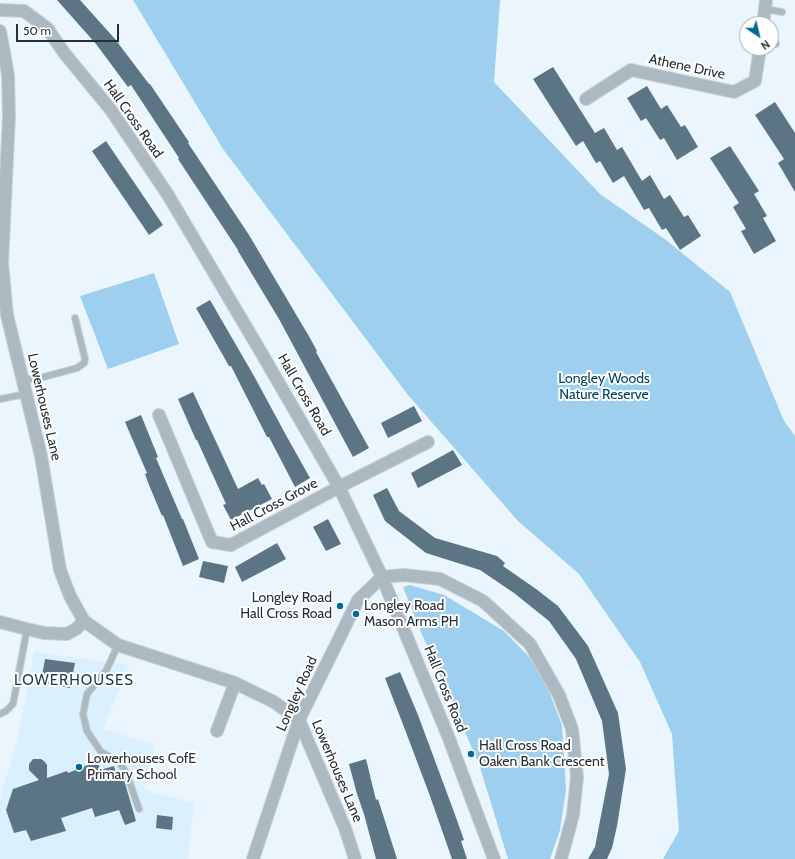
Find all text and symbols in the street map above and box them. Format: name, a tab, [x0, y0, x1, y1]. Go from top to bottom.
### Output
scale bar	[18, 16, 121, 42]
north arrow	[739, 16, 779, 56]
text: 50 m	[23, 23, 51, 38]
text: N	[758, 37, 773, 53]
street label: Athene Drive	[647, 51, 727, 83]
street label: Hall Cross Road	[100, 77, 166, 161]
street label: Hall Cross Road	[274, 351, 334, 439]
street label: Lowerhouses Lane	[24, 352, 64, 462]
park label: Longley Woods Nature Reserve	[558, 371, 650, 404]
street label: Hall Cross Grove	[227, 475, 321, 535]
place label: Longley Road Hall Cross Road	[240, 590, 332, 622]
place label: Longley Road Mason Arms PH	[364, 598, 459, 630]
marker: Longley Road Hall Cross Road	[335, 601, 345, 611]
marker: Longley Road Mason Arms PH	[351, 609, 361, 619]
street label: Hall Cross Road	[420, 643, 470, 735]
street label: Longley Road	[273, 654, 321, 734]
district label: LOWERHOUSES	[14, 672, 134, 690]
street label: Lowerhouses Lane	[308, 717, 366, 825]
place label: Hall Cross Road Oaken Bank Crescent	[479, 738, 604, 770]
marker: Hall Cross Road Oaken Bank Crescent	[466, 749, 476, 759]
place label: Lowerhouses CofE Primary School	[87, 751, 196, 784]
marker: Lowerhouses CofE Primary School	[74, 762, 84, 772]

